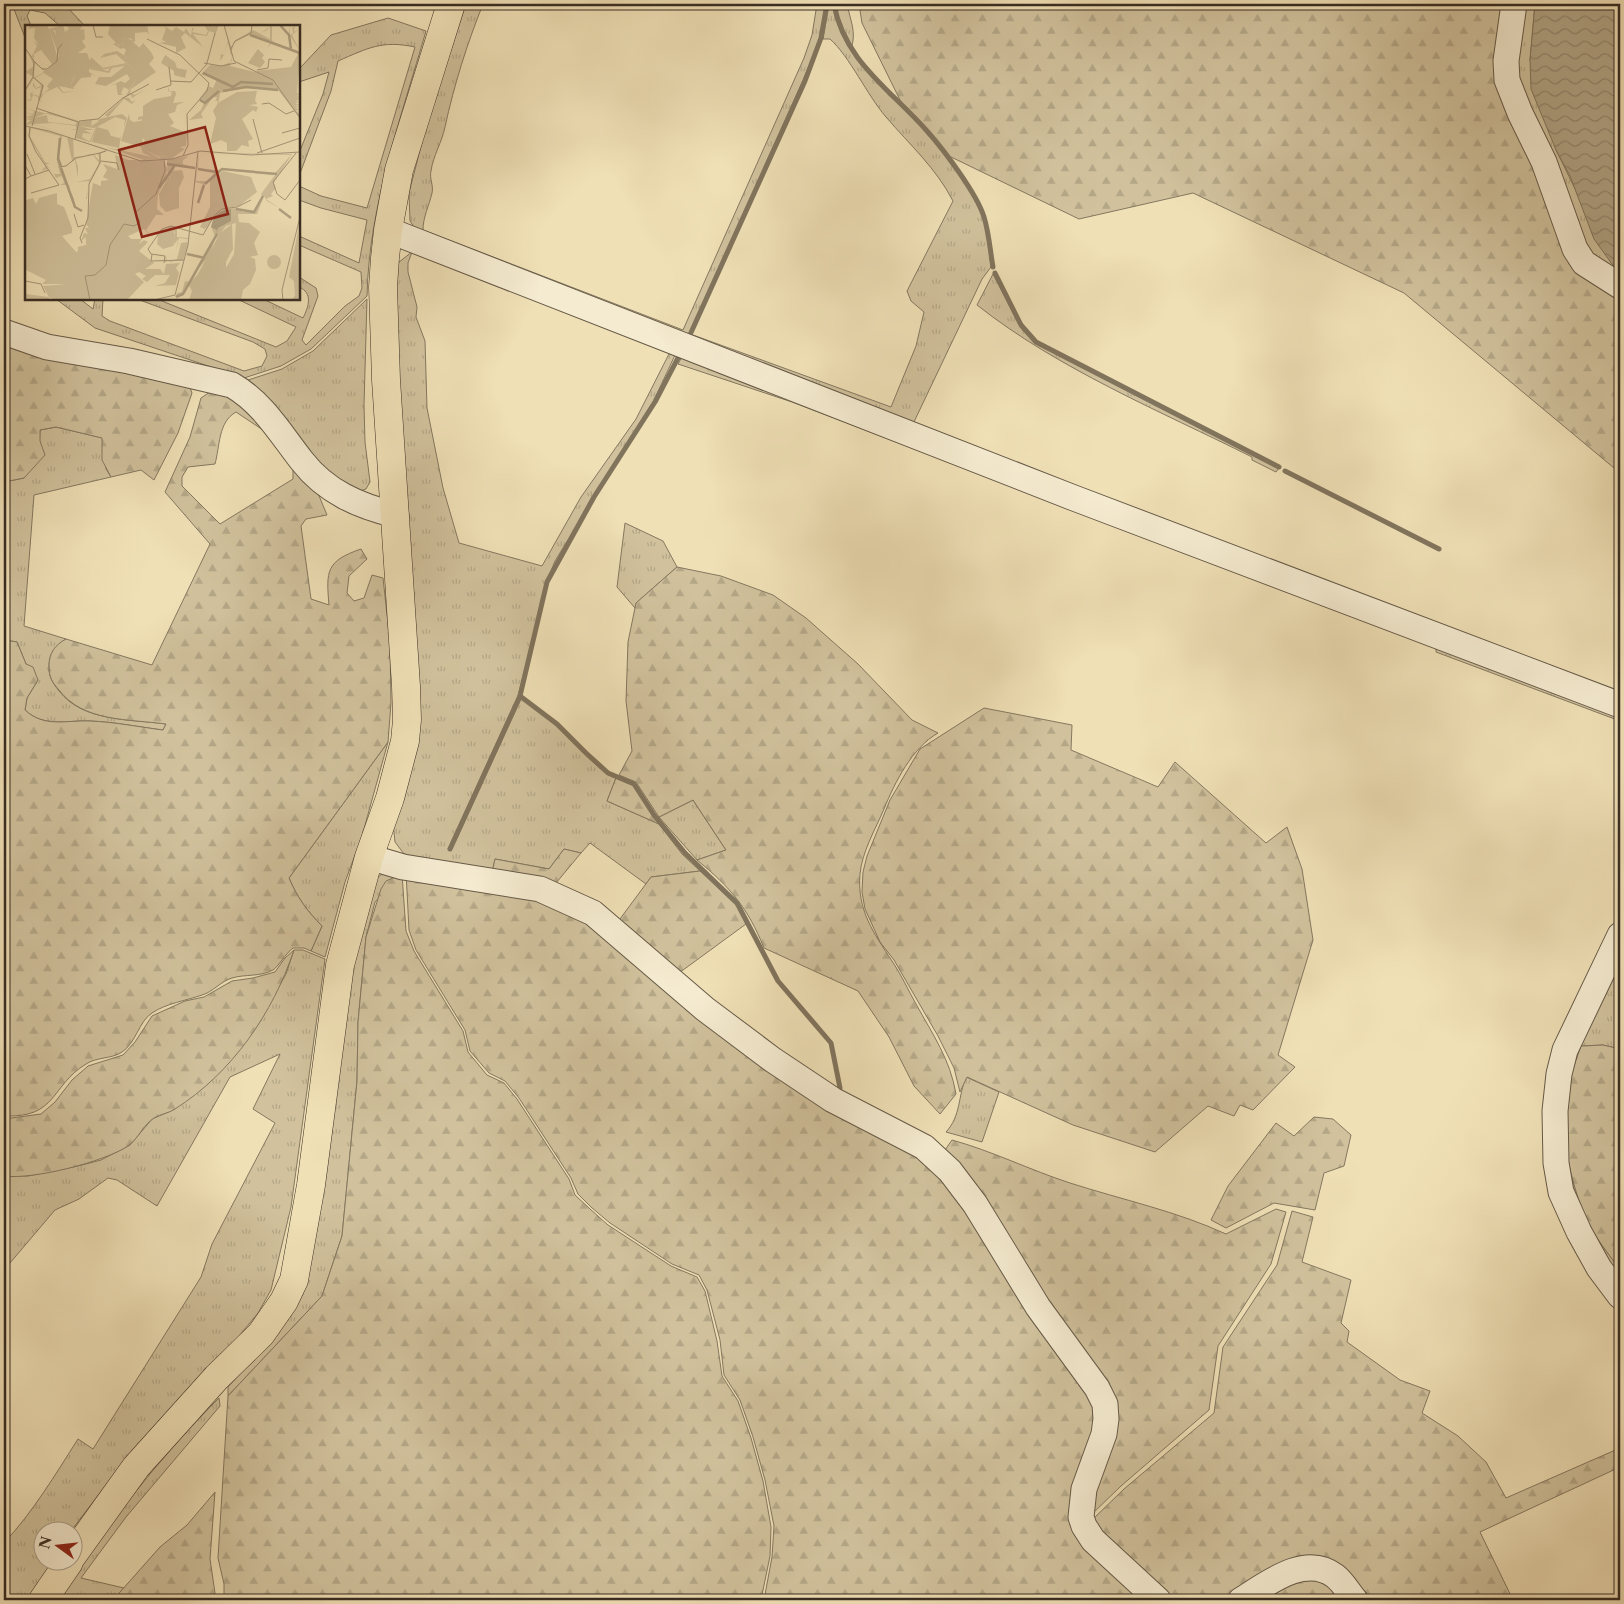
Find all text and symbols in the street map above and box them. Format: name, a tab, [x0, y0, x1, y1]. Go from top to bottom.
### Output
inset map	[25, 25, 300, 300]
north arrow	[32, 1522, 82, 1572]
text: N	[35, 1534, 56, 1551]

